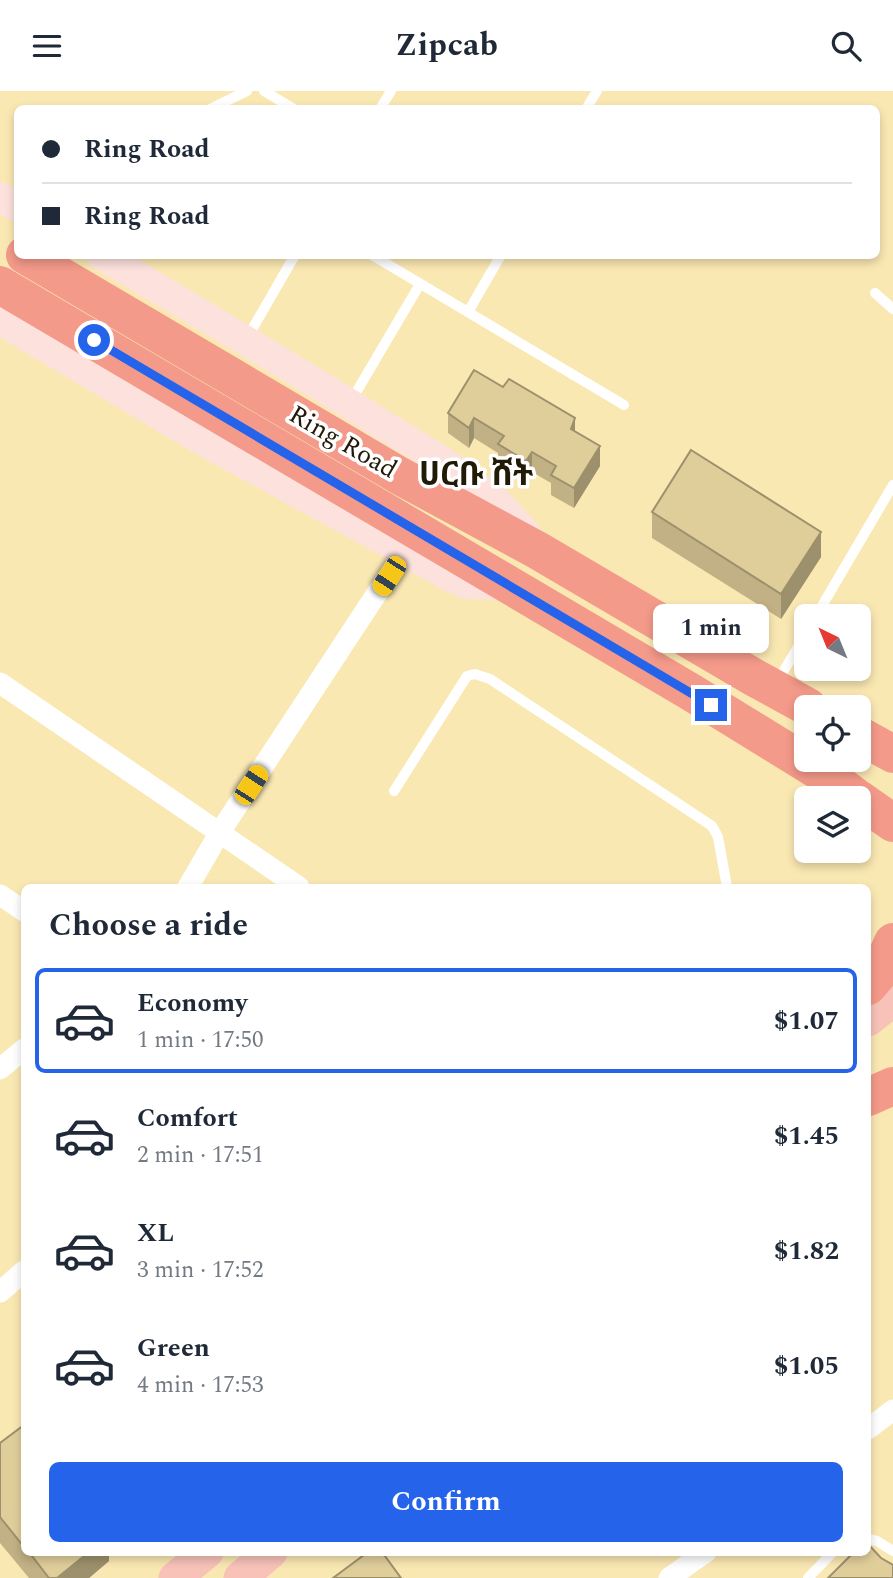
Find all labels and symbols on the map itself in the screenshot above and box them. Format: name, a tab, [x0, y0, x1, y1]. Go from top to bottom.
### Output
route start	[78, 324, 110, 356]
street label: Ring Road	[281, 395, 405, 489]
district label: ሀርቡ ሸት	[419, 450, 533, 500]
car	[369, 553, 410, 599]
callout: 1 min	[653, 603, 769, 653]
north arrow	[794, 604, 872, 681]
route end	[695, 689, 727, 721]
car	[231, 762, 272, 808]

